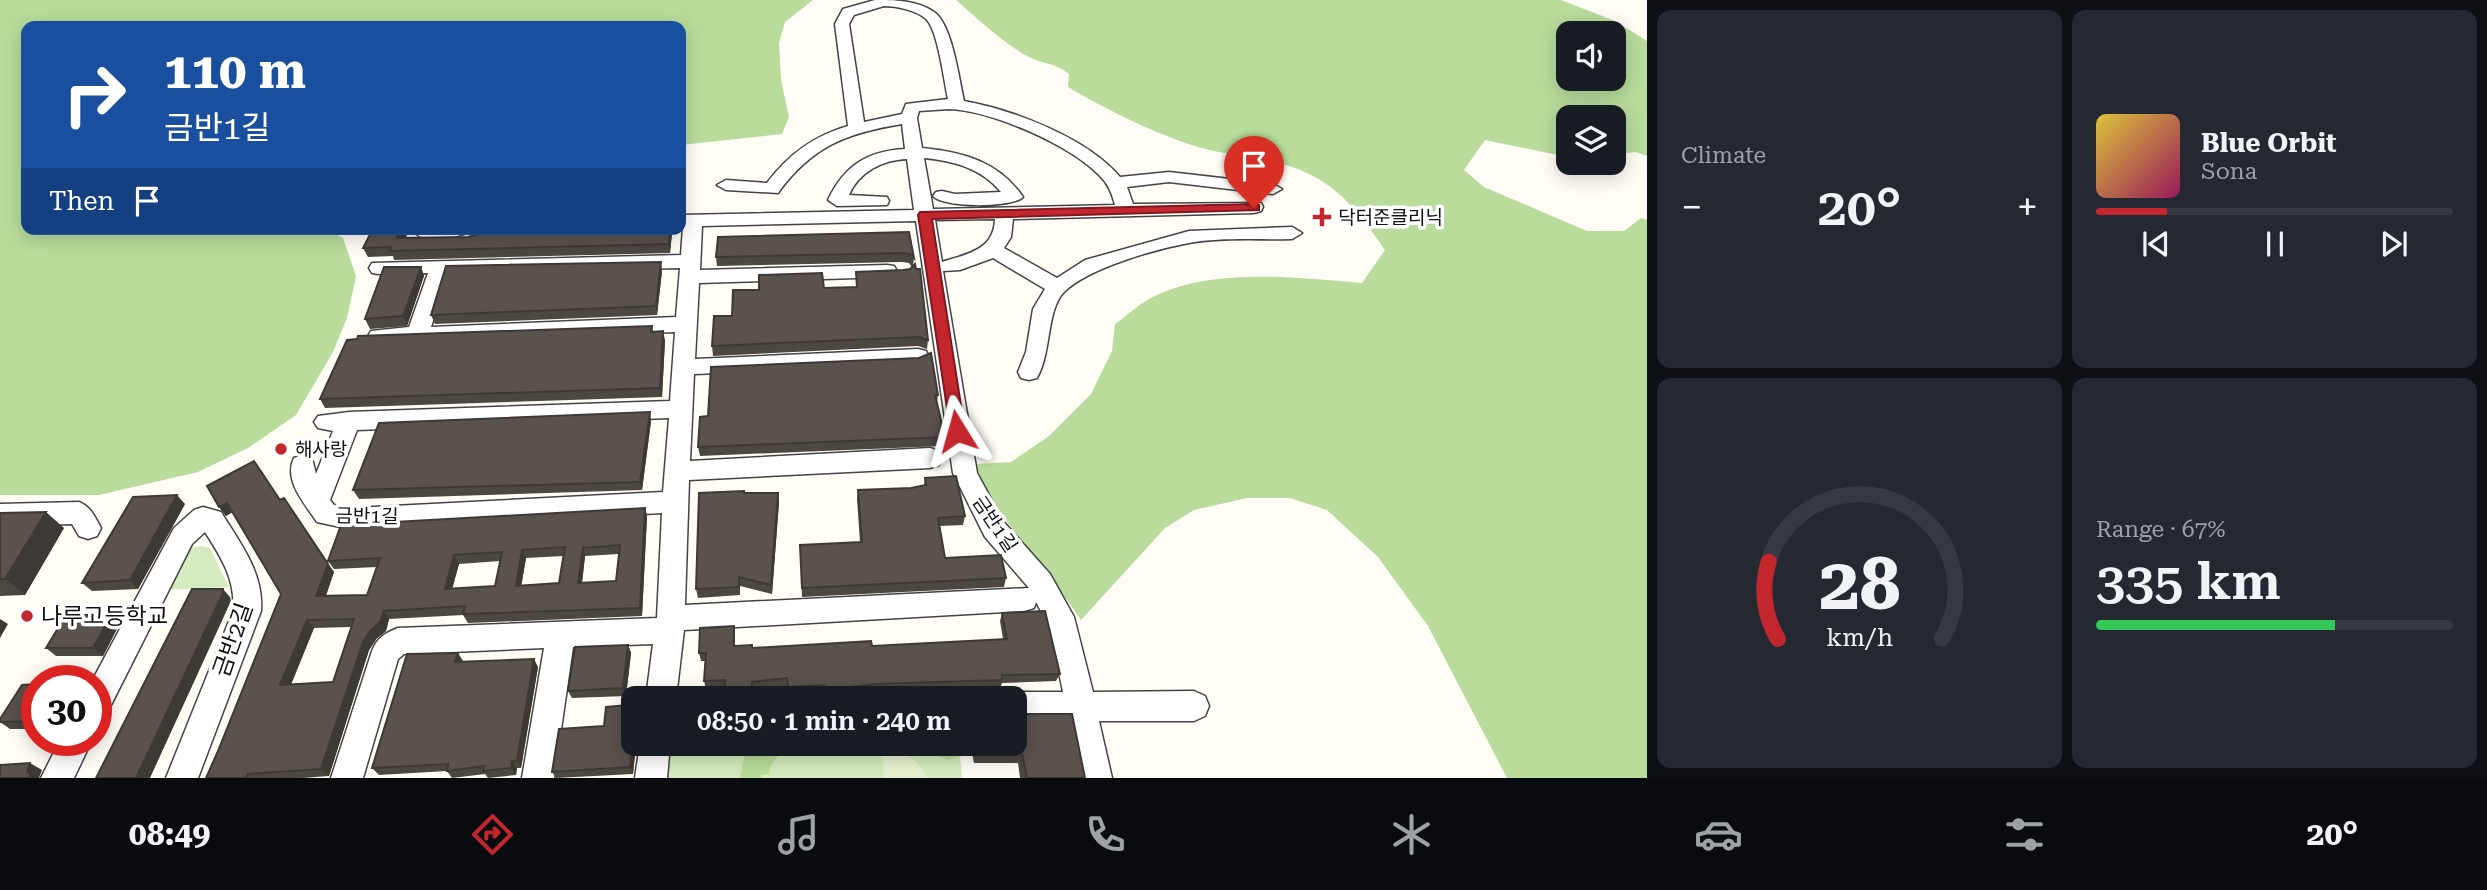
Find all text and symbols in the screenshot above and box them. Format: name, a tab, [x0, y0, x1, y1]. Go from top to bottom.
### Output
map controls	[1556, 21, 1626, 175]
button: sound	[1556, 21, 1626, 91]
text: 110 m	[164, 43, 306, 100]
icon: right	[49, 49, 140, 140]
button: layers	[1556, 105, 1626, 175]
text: 금반1길	[164, 109, 270, 147]
text: Blue Orbit	[2201, 128, 2337, 158]
pin	[1224, 136, 1284, 208]
text: Climate	[1681, 142, 1766, 169]
icon: arrive	[1235, 147, 1273, 185]
text: Sona	[2201, 158, 2257, 185]
text: 20°	[1818, 177, 1901, 238]
icon: arrive	[128, 182, 166, 220]
text: −	[1681, 185, 1702, 229]
text: +	[2017, 185, 2038, 229]
text: Then	[49, 186, 114, 216]
place label: 닥터준클리닉	[1338, 206, 1443, 229]
marker: 닥터준클리닉	[1312, 207, 1332, 227]
icon: previous	[2137, 225, 2175, 263]
icon: pause	[2256, 225, 2294, 263]
icon: next	[2375, 225, 2413, 263]
position arrow	[920, 394, 994, 468]
place label: 해사랑	[295, 438, 347, 461]
marker: 해사랑	[273, 441, 289, 457]
street label: 금반1길	[968, 491, 1022, 557]
street label: 금반1길	[335, 504, 399, 528]
text: Range · 67%	[2096, 516, 2225, 543]
text: 28	[1819, 542, 1900, 627]
text: 335 km	[2096, 551, 2281, 612]
street label: 금반2길	[208, 599, 258, 681]
place label: 나루고등학교	[41, 603, 168, 630]
marker: 나루고등학교	[19, 608, 35, 624]
text: km/h	[1826, 623, 1893, 652]
speed limit sign: 30	[21, 665, 112, 756]
text: 08:50 · 1 min · 240 m	[697, 706, 951, 736]
icon: directions	[468, 810, 517, 859]
icon: music	[774, 810, 823, 859]
icon: phone	[1081, 810, 1130, 859]
icon: climate	[1387, 810, 1436, 859]
icon: car	[1694, 810, 1743, 859]
icon: filters	[2000, 810, 2049, 859]
text: 08:49	[129, 815, 210, 853]
text: 20°	[2306, 815, 2358, 853]

